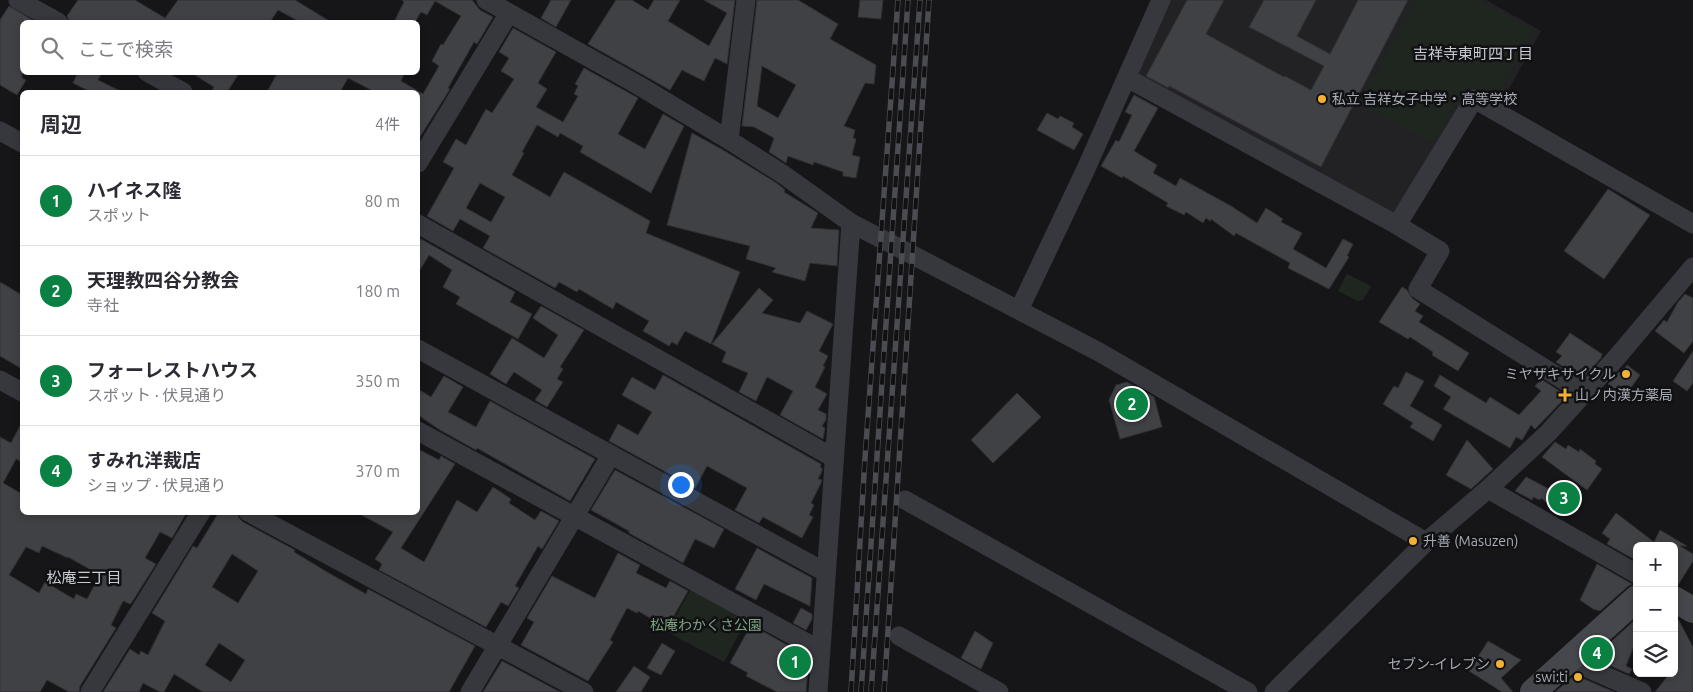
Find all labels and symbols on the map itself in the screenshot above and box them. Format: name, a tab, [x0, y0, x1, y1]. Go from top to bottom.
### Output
district label: 吉祥寺東町四丁目	[1413, 45, 1533, 62]
place label: 私立 吉祥女子中学・高等学校	[1332, 91, 1517, 107]
marker: 私立 吉祥女子中学・高等学校	[1316, 93, 1328, 105]
place label: ミヤザキサイクル	[1505, 366, 1616, 382]
marker: ミヤザキサイクル	[1620, 368, 1632, 380]
pin: 2	[1116, 385, 1148, 423]
place label: 山ノ内漢方薬局	[1575, 387, 1673, 403]
marker: 山ノ内漢方薬局	[1559, 389, 1571, 401]
your location	[668, 472, 694, 498]
pin: 3	[1548, 479, 1580, 517]
place label: 升善 (Masuzen)	[1423, 533, 1519, 549]
marker: 升善 (Masuzen)	[1407, 535, 1419, 547]
district label: 松庵三丁目	[46, 569, 122, 586]
park label: 松庵わかくさ公園	[650, 617, 762, 633]
pin: 4	[1581, 634, 1613, 672]
pin: 1	[779, 643, 811, 681]
place label: セブン-イレブン	[1388, 656, 1490, 672]
marker: セブン-イレブン	[1494, 658, 1506, 670]
place label: swi:ti	[1535, 669, 1568, 685]
marker: swi:ti	[1572, 671, 1584, 683]

